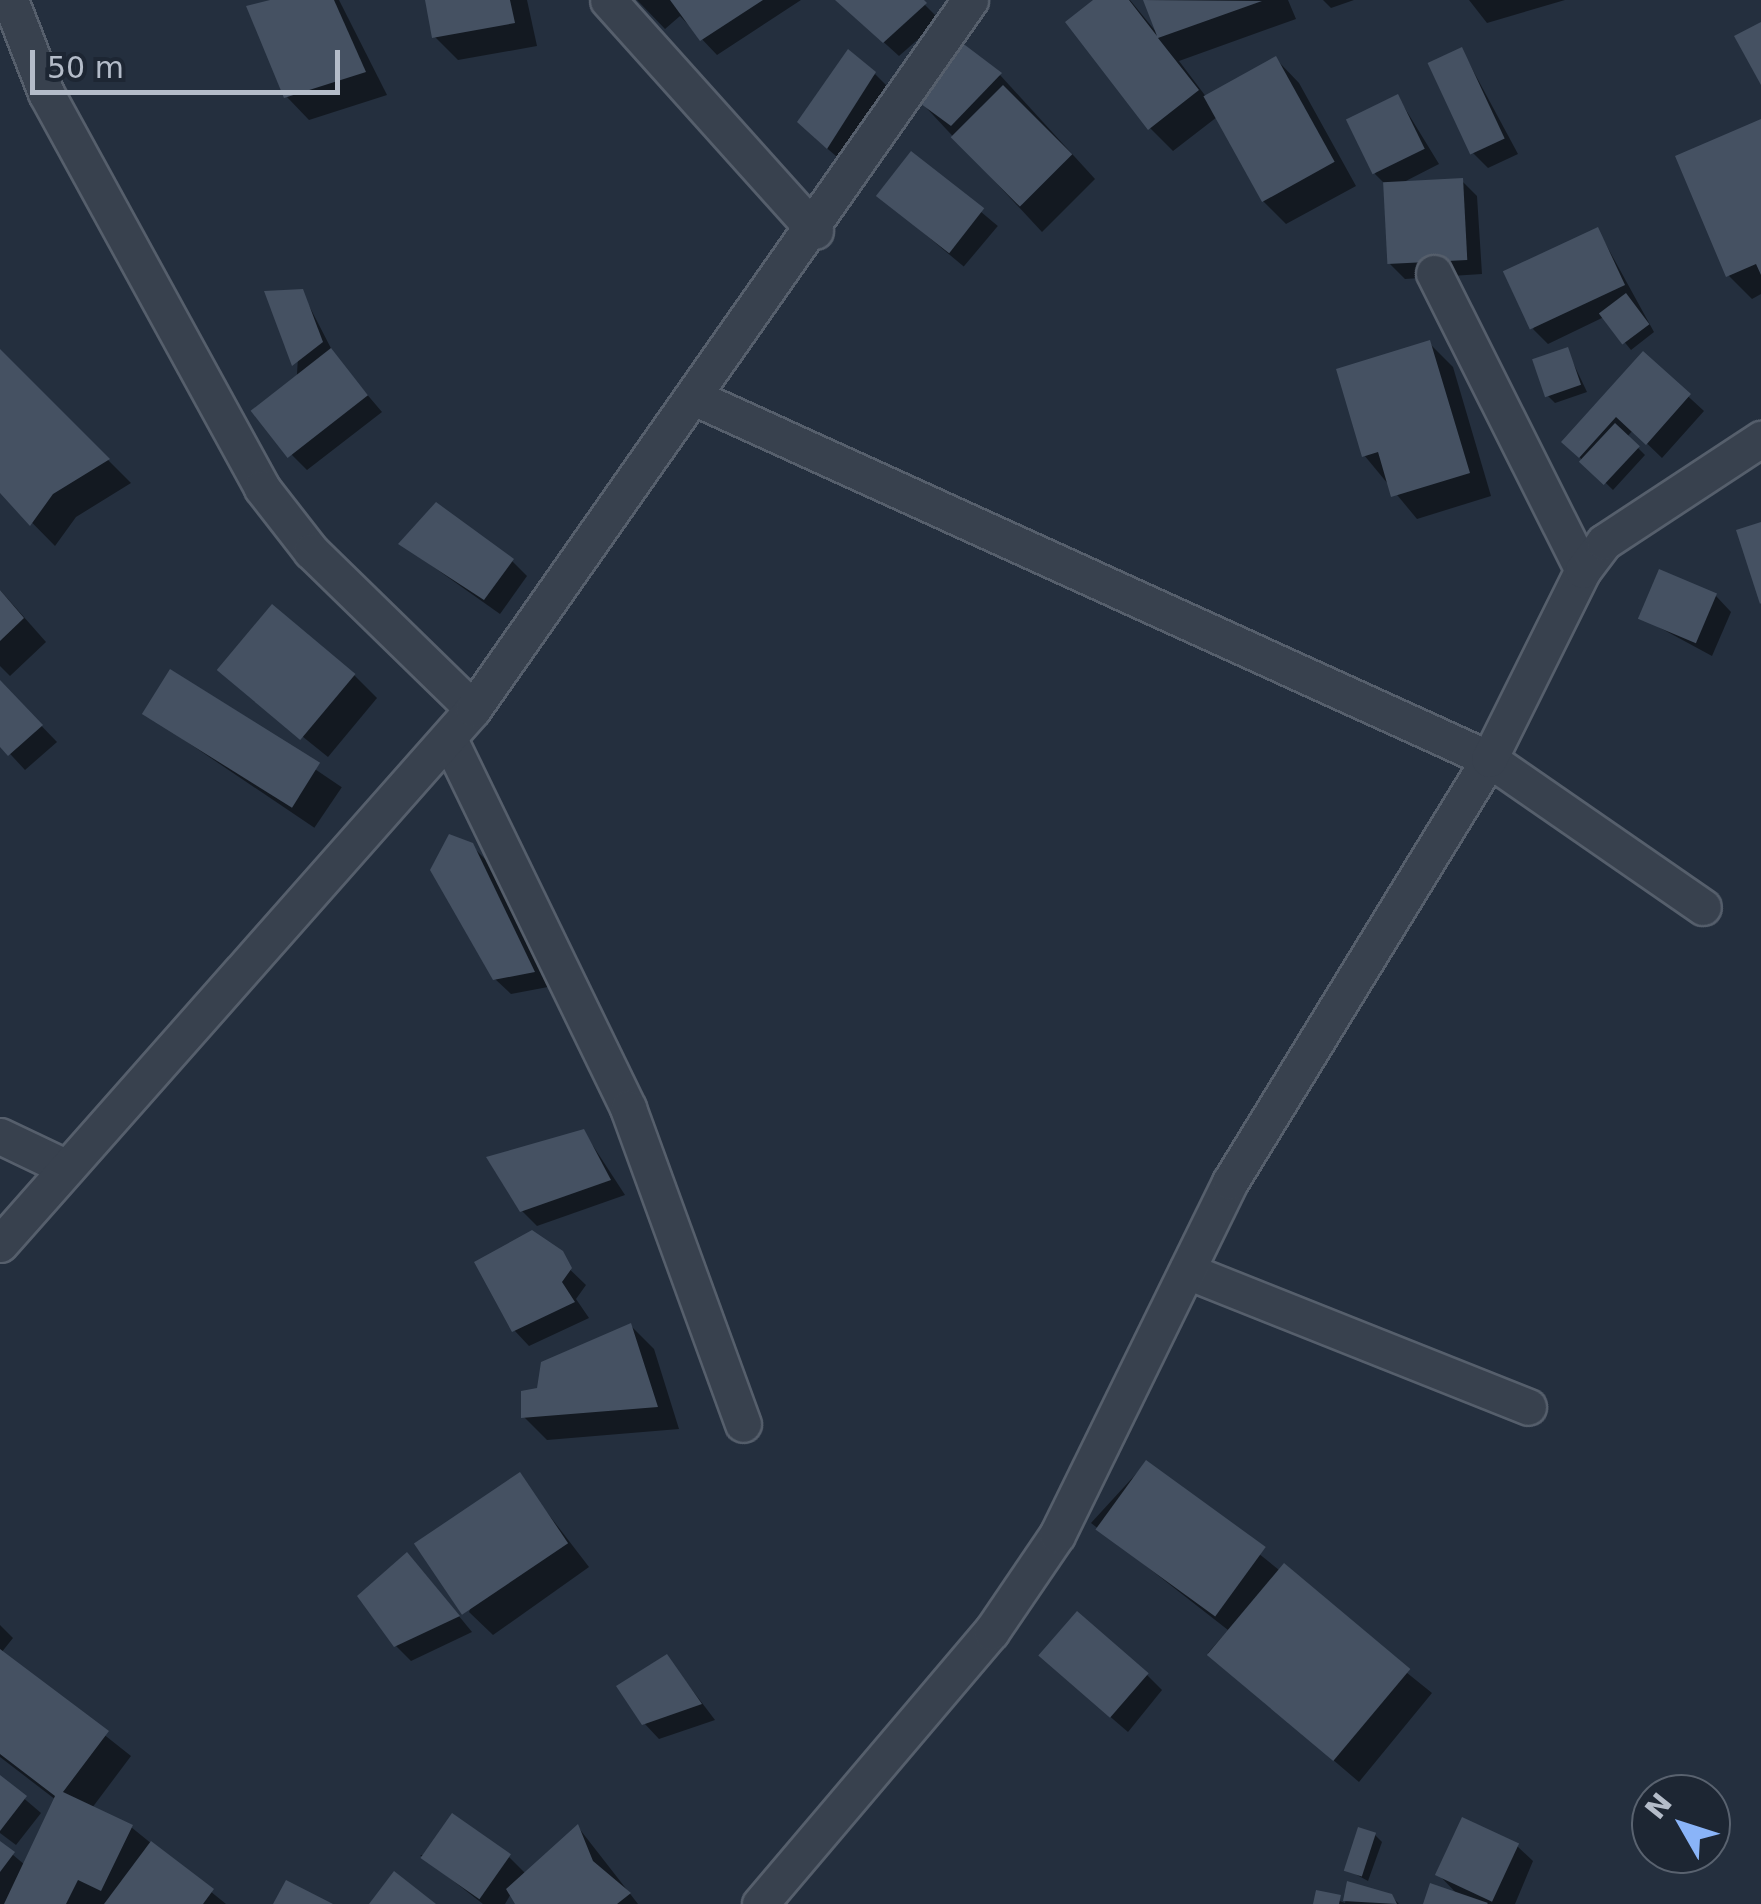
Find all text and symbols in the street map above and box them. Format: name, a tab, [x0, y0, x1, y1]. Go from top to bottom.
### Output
scale bar	[35, 30, 345, 92]
text: 50 m	[47, 50, 124, 85]
north arrow	[1631, 1774, 1731, 1874]
text: N	[1639, 1787, 1679, 1826]

